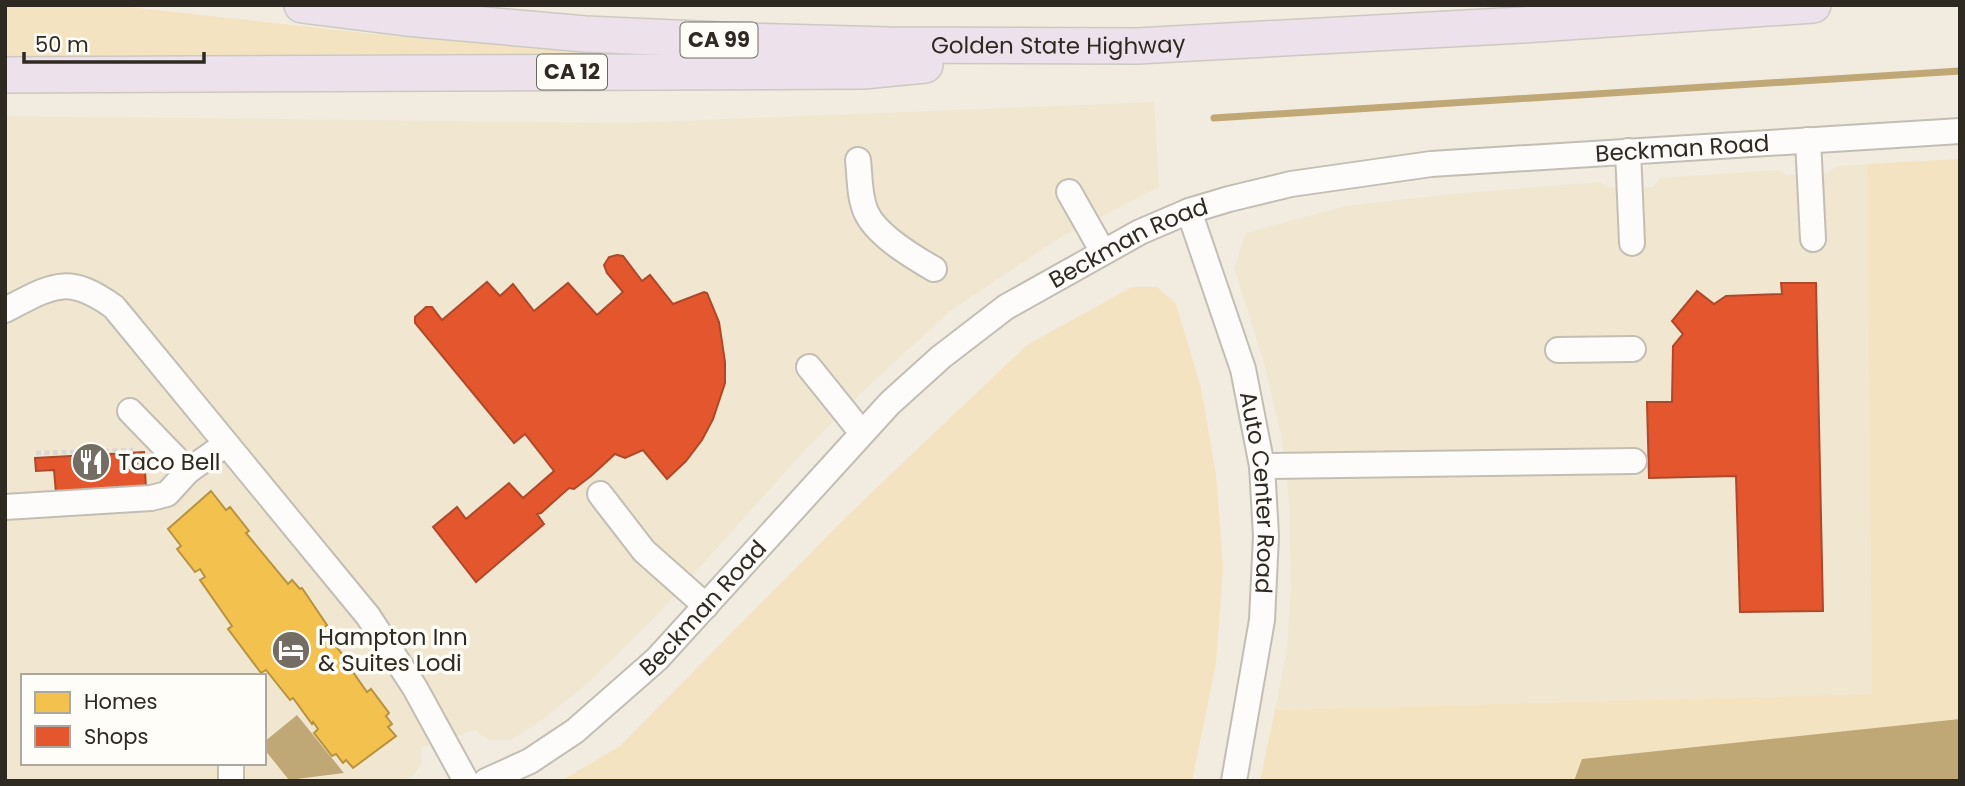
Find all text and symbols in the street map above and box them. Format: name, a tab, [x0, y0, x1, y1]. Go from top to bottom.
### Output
scale bar	[24, 21, 205, 65]
road number: CA 99	[680, 22, 758, 58]
street label: Golden State Highway	[931, 27, 1186, 62]
text: 50 m	[35, 30, 89, 59]
road number: CA 12	[537, 55, 607, 90]
street label: Beckman Road	[1594, 127, 1770, 170]
street label: Beckman Road	[1043, 190, 1212, 296]
street label: Auto Center Road	[1232, 389, 1282, 595]
restaurant icon: Taco Bell	[70, 441, 112, 483]
place label: Taco Bell	[118, 446, 221, 478]
street label: Beckman Road	[632, 533, 774, 683]
place label: Hampton Inn & Suites Lodi	[318, 621, 468, 679]
hotel icon: Hampton Inn & Suites Lodi	[270, 629, 312, 671]
legend	[21, 674, 266, 765]
text: Homes	[84, 687, 158, 716]
text: Shops	[84, 722, 148, 751]

